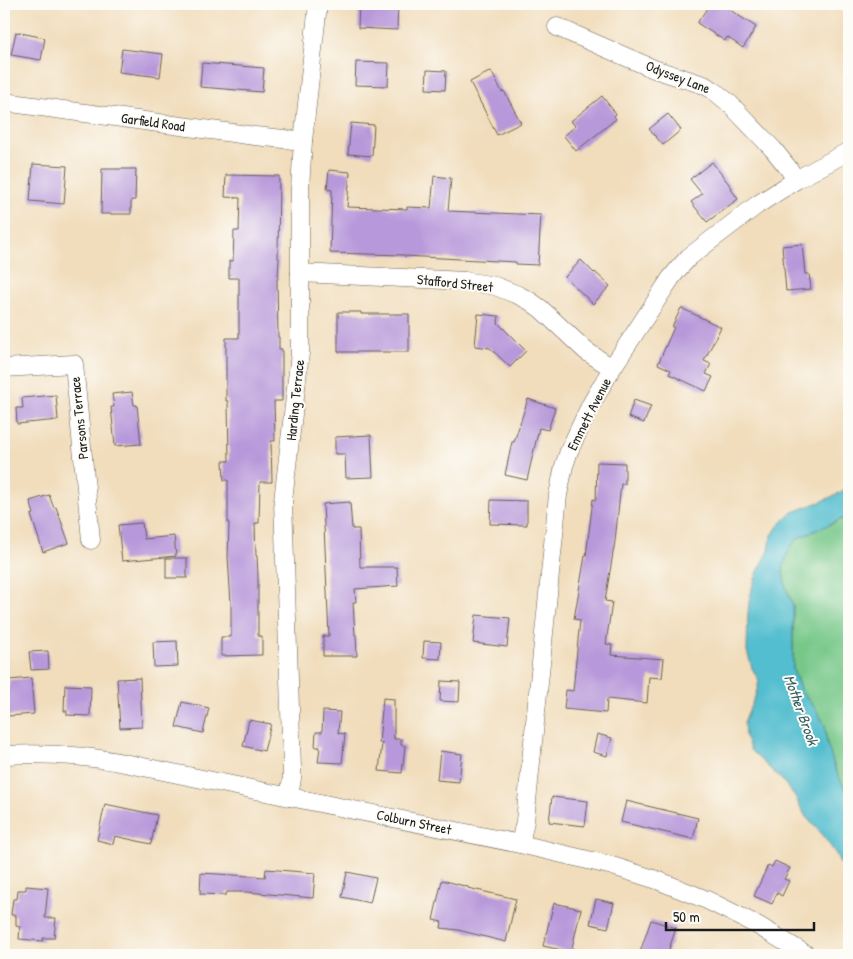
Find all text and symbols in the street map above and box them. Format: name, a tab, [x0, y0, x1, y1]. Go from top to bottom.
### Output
street label: Odyssey Lane	[643, 56, 713, 99]
street label: Garfield Road	[120, 108, 187, 135]
street label: Stafford Street	[416, 269, 494, 296]
street label: Harding Terrace	[281, 358, 309, 441]
street label: Emmett Avenue	[562, 374, 615, 453]
street label: Parsons Terrace	[65, 375, 92, 460]
water label: Mother Brook	[779, 672, 824, 750]
street label: Colburn Street	[375, 804, 453, 839]
scale bar	[666, 899, 813, 931]
text: 50 m	[673, 906, 700, 927]

